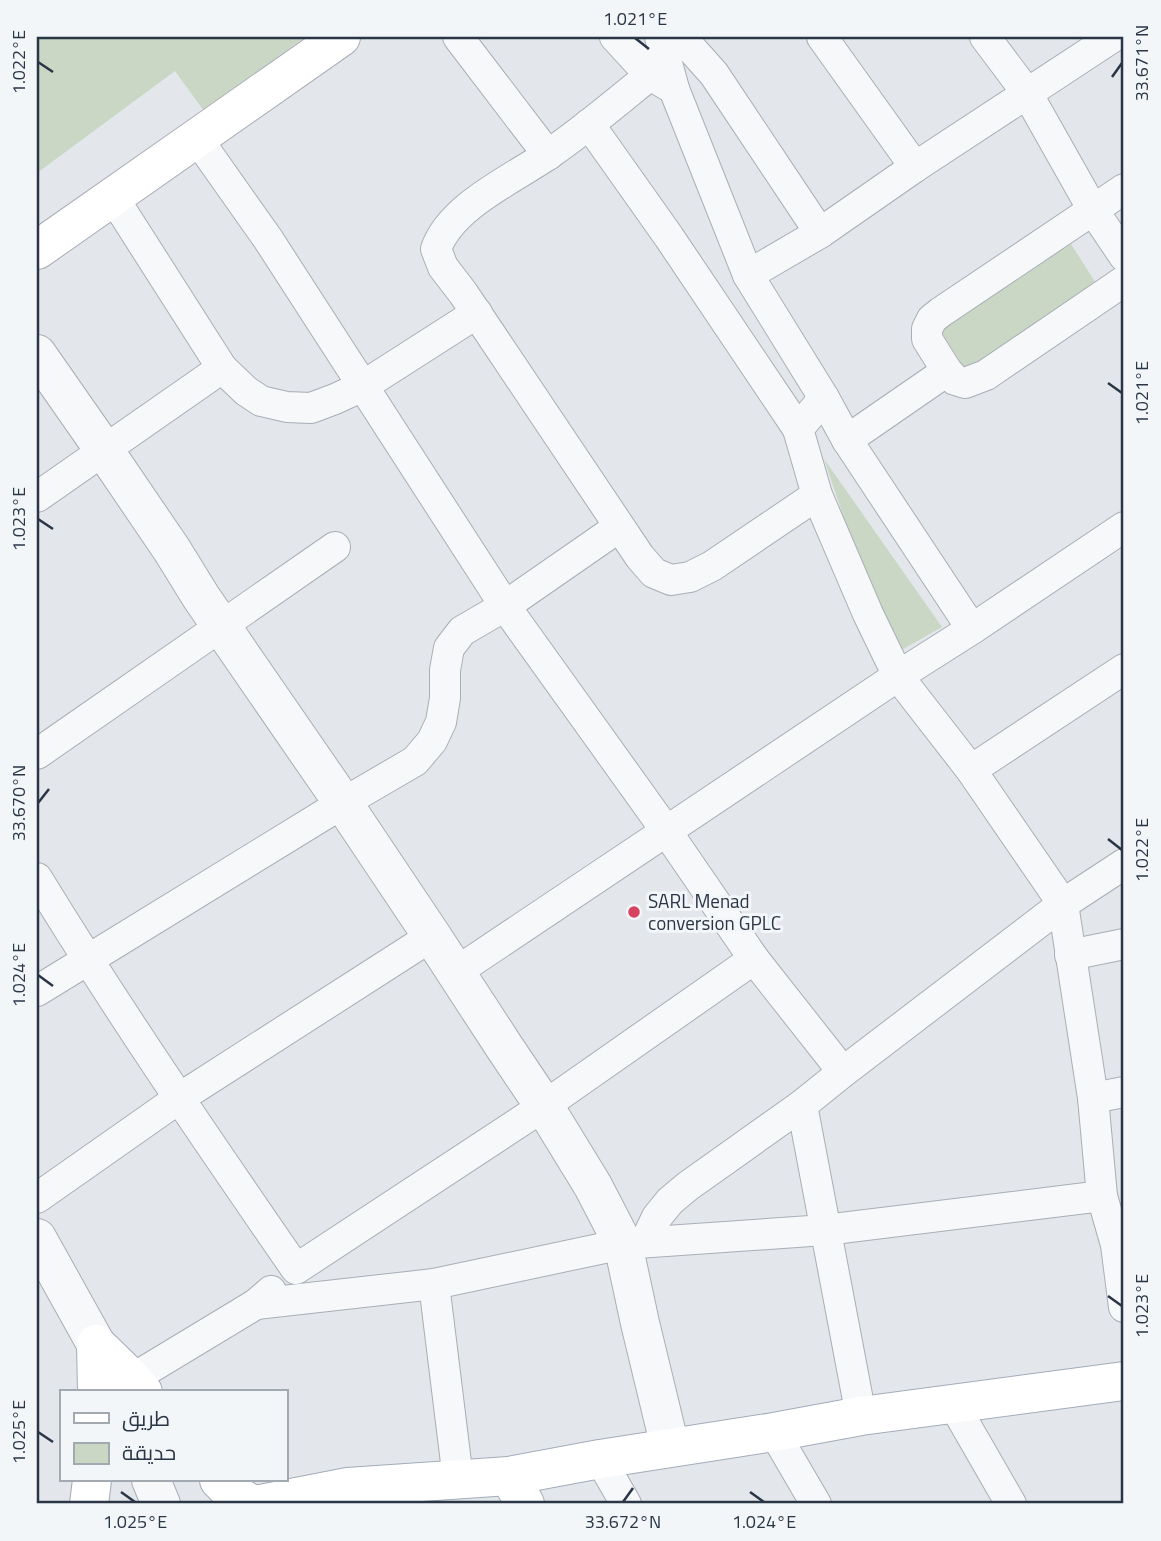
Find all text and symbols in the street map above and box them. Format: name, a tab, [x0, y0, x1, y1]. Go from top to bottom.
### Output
text: 1.021°E	[603, 5, 667, 32]
text: 33.671°N	[1128, 25, 1155, 101]
text: 1.022°E	[5, 30, 32, 94]
text: 1.021°E	[1128, 361, 1155, 425]
text: 1.023°E	[5, 487, 32, 551]
text: 33.670°N	[5, 765, 32, 841]
text: 1.022°E	[1128, 818, 1155, 882]
place label: SARL Menad conversion GPLC	[648, 886, 781, 937]
marker: SARL Menad conversion GPLC	[626, 904, 642, 920]
text: 1.024°E	[5, 943, 32, 1007]
text: 1.023°E	[1128, 1274, 1155, 1338]
legend	[60, 1390, 287, 1482]
text: 1.025°E	[5, 1400, 32, 1464]
text: طريق	[122, 1402, 170, 1434]
text: حديقة	[122, 1436, 176, 1468]
text: 1.025°E	[103, 1508, 167, 1535]
text: 33.672°N	[585, 1508, 661, 1535]
text: 1.024°E	[732, 1508, 796, 1535]

